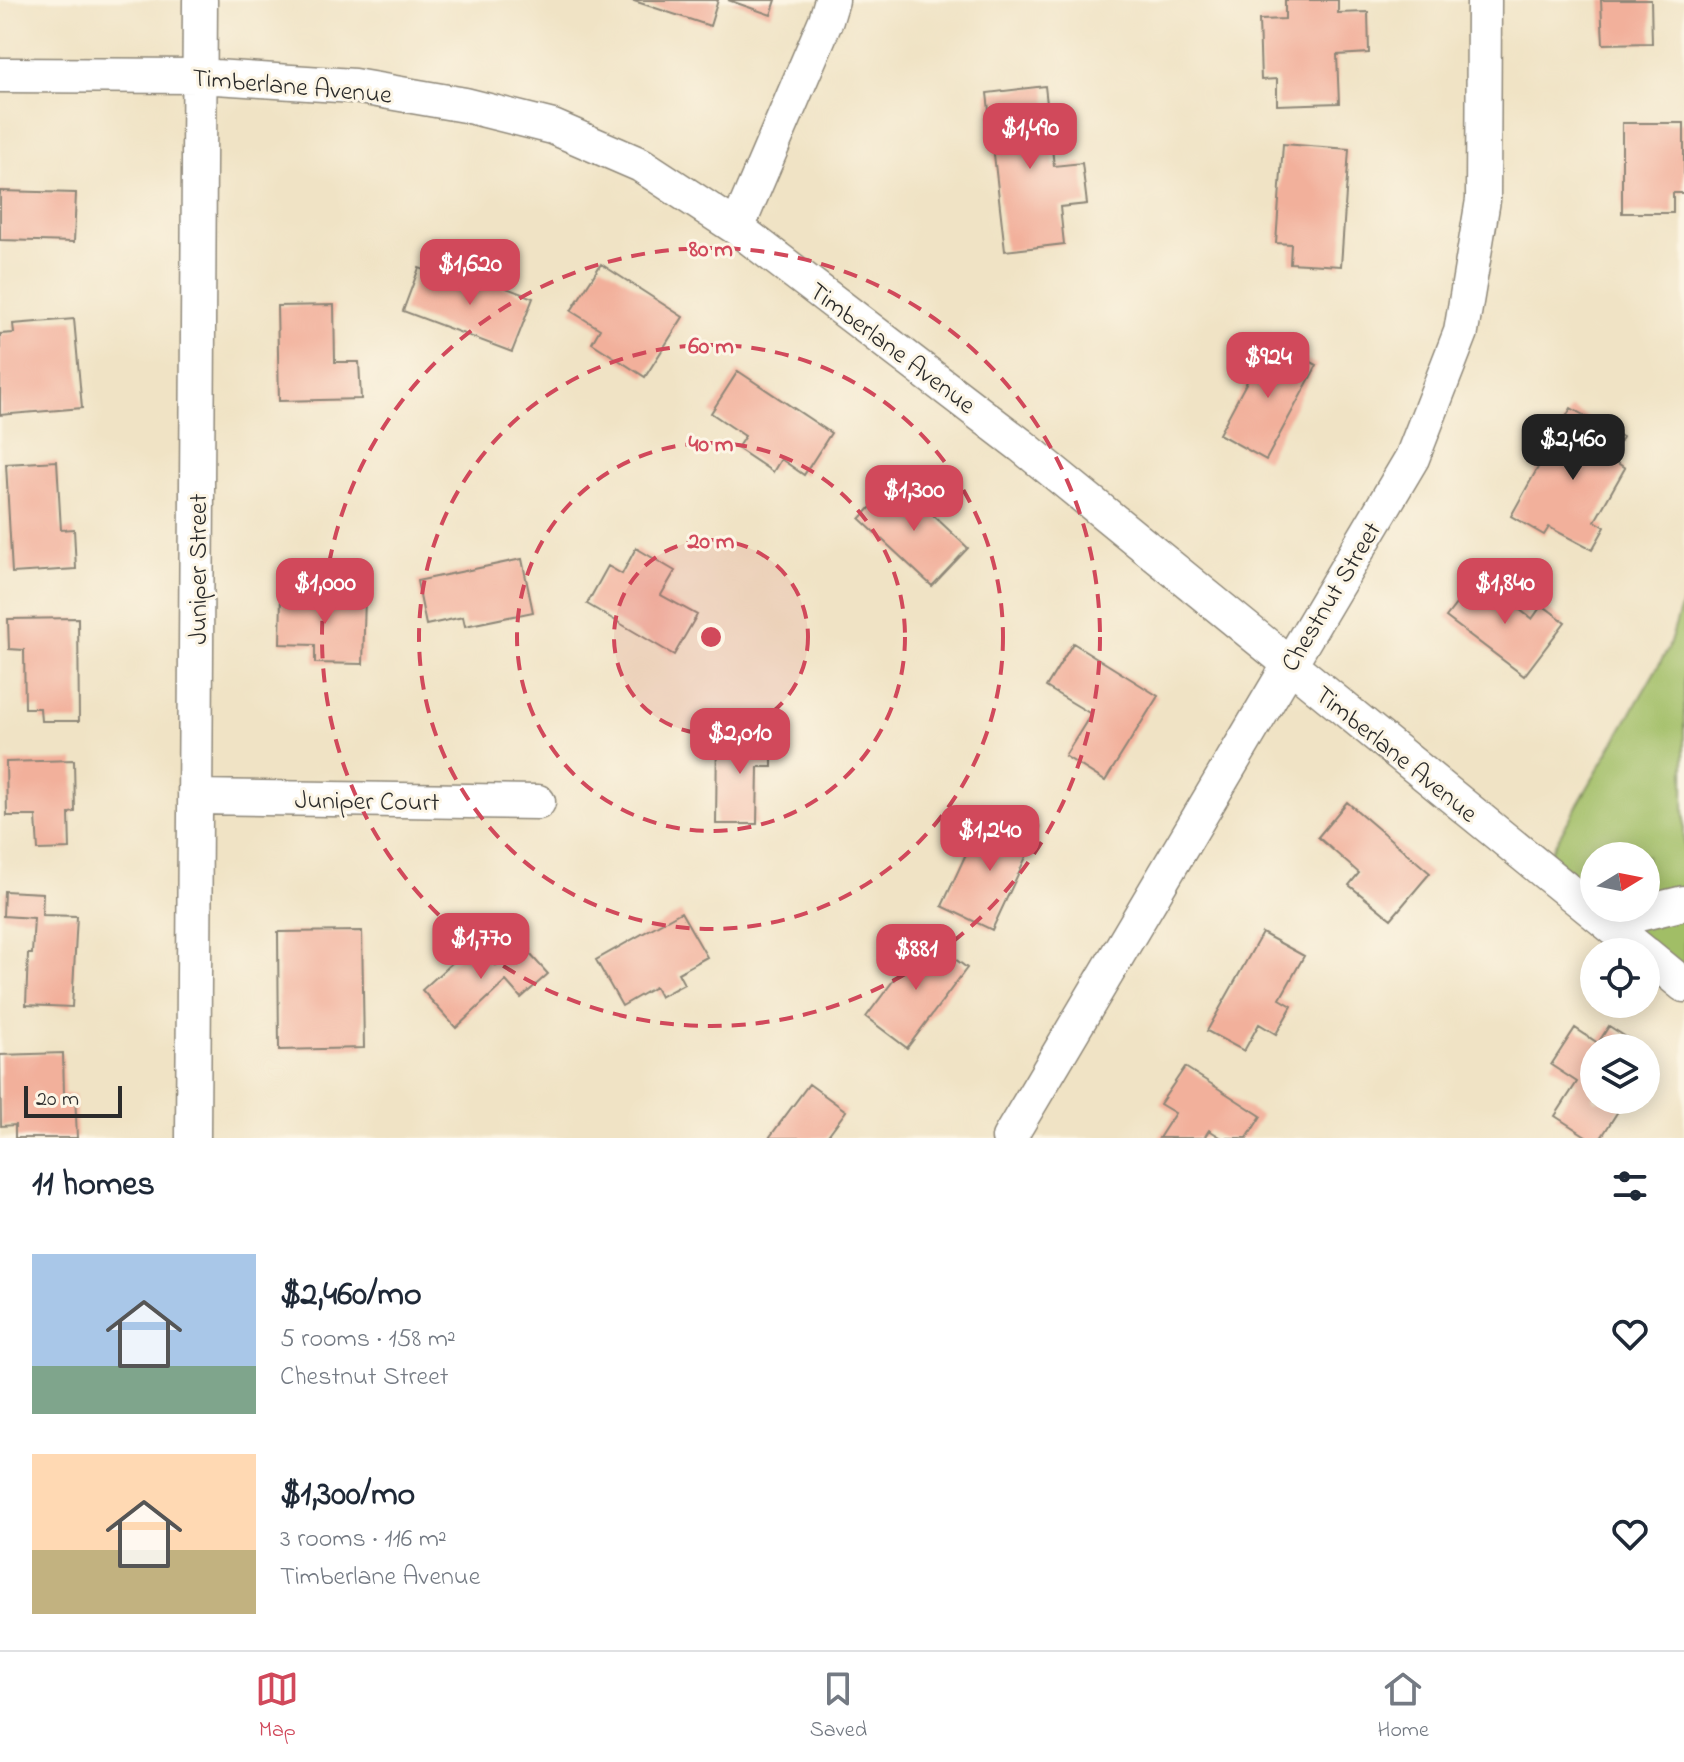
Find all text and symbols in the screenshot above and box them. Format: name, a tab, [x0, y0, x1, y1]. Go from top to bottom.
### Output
street label: Timberlane Avenue	[190, 60, 394, 116]
pin: $1,490	[965, 103, 1095, 171]
text: $1,490	[1001, 110, 1059, 148]
text: 80 m	[688, 233, 733, 268]
pin: $1,620	[405, 239, 535, 307]
text: $1,620	[438, 246, 502, 284]
street label: Timberlane Avenue	[800, 274, 983, 425]
text: 60 m	[688, 330, 734, 365]
pin: $924	[1221, 332, 1315, 400]
text: $924	[1244, 339, 1292, 377]
pin: $2,460	[1508, 414, 1638, 482]
text: $2,460	[1540, 421, 1606, 459]
text: 40 m	[689, 428, 734, 463]
pin: $1,300	[849, 465, 979, 533]
text: $1,300	[883, 472, 945, 510]
street label: Juniper Street	[181, 493, 219, 644]
street label: Chestnut Street	[1273, 515, 1392, 680]
text: 20 m	[687, 525, 735, 560]
pin: $1,000	[260, 558, 390, 626]
pin: $1,840	[1440, 558, 1570, 626]
text: $1,000	[294, 565, 356, 603]
text: $1,840	[1475, 565, 1535, 603]
centre of rings	[697, 623, 725, 651]
street label: Timberlane Avenue	[1305, 678, 1485, 833]
pin: $2,010	[675, 708, 805, 776]
text: $2,010	[708, 715, 772, 753]
street label: Juniper Court	[294, 783, 440, 823]
pin: $1,240	[925, 805, 1055, 873]
text: $1,240	[958, 812, 1022, 850]
north arrow	[1580, 842, 1660, 922]
map controls	[1580, 842, 1660, 1114]
pin: $1,770	[416, 913, 546, 981]
text: $1,770	[450, 920, 512, 958]
pin: $881	[869, 924, 963, 992]
text: $881	[894, 931, 938, 969]
button: locate	[1580, 938, 1660, 1018]
button: layers	[1580, 1034, 1660, 1114]
scale bar	[24, 1082, 122, 1118]
text: 20 m	[36, 1084, 79, 1116]
text: 11 homes	[32, 1161, 155, 1211]
icon: filters	[1608, 1164, 1652, 1208]
text: $2,460/mo	[280, 1271, 422, 1321]
icon: home	[96, 1286, 192, 1382]
icon: heart	[1608, 1312, 1652, 1356]
text: 5 rooms · 158 m²	[280, 1321, 456, 1359]
text: Chestnut Street	[280, 1359, 449, 1397]
text: $1,300/mo	[280, 1471, 415, 1521]
icon: home	[96, 1486, 192, 1582]
icon: heart	[1608, 1512, 1652, 1556]
text: 3 rooms · 116 m²	[280, 1521, 447, 1559]
text: Timberlane Avenue	[280, 1559, 480, 1597]
tab: Map	[255, 1667, 299, 1747]
tab: Saved	[810, 1667, 867, 1747]
tab: Home	[1378, 1667, 1429, 1747]

